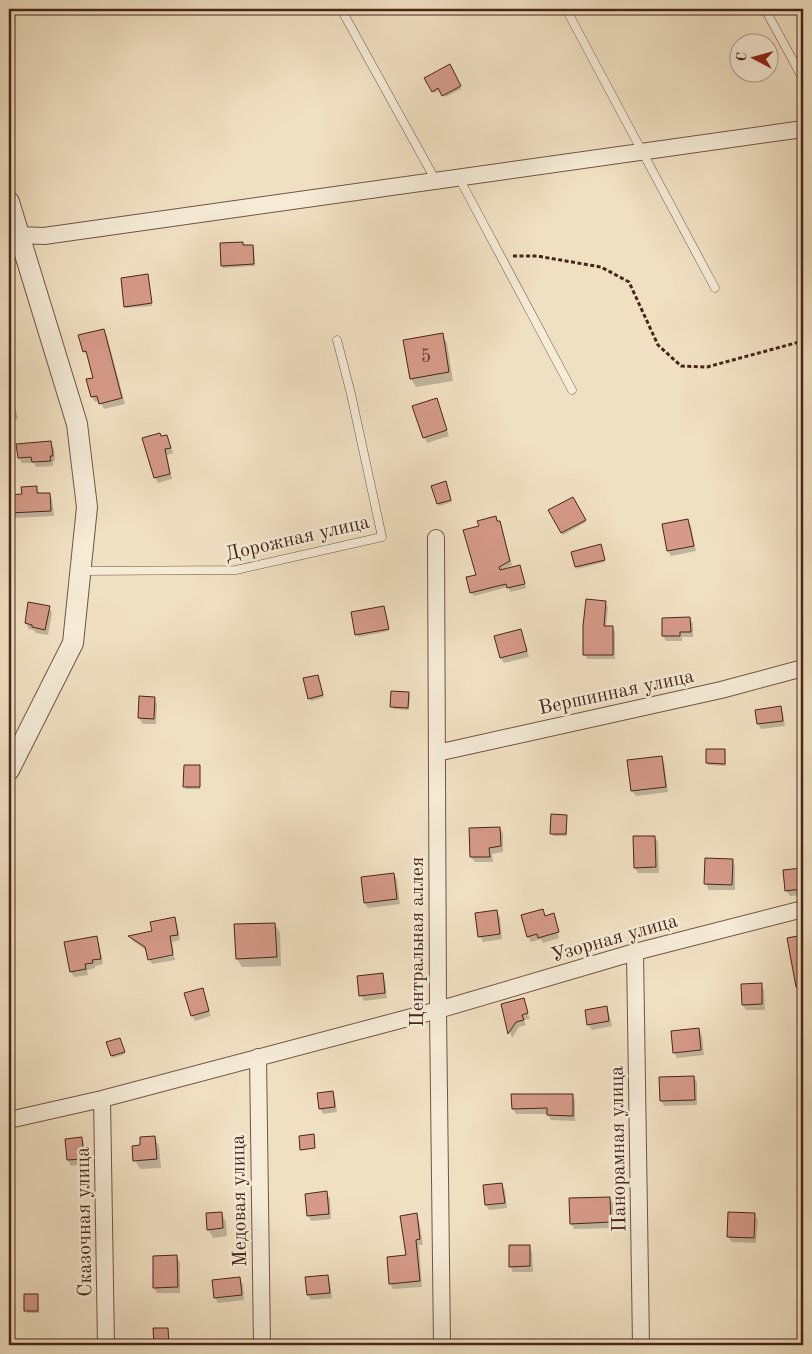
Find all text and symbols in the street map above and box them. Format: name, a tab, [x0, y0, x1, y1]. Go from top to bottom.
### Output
north arrow	[730, 32, 780, 82]
text: С	[735, 51, 750, 62]
house number: 5	[421, 348, 431, 366]
street label: Дорожная улица	[223, 513, 372, 565]
street label: Вершинная улица	[537, 667, 696, 719]
street label: Центральная аллея	[408, 857, 428, 1027]
street label: Узорная улица	[549, 911, 680, 967]
street label: Панорамная улица	[608, 1066, 630, 1232]
street label: Медовая улица	[229, 1135, 251, 1267]
street label: Сказочная улица	[74, 1147, 96, 1297]

